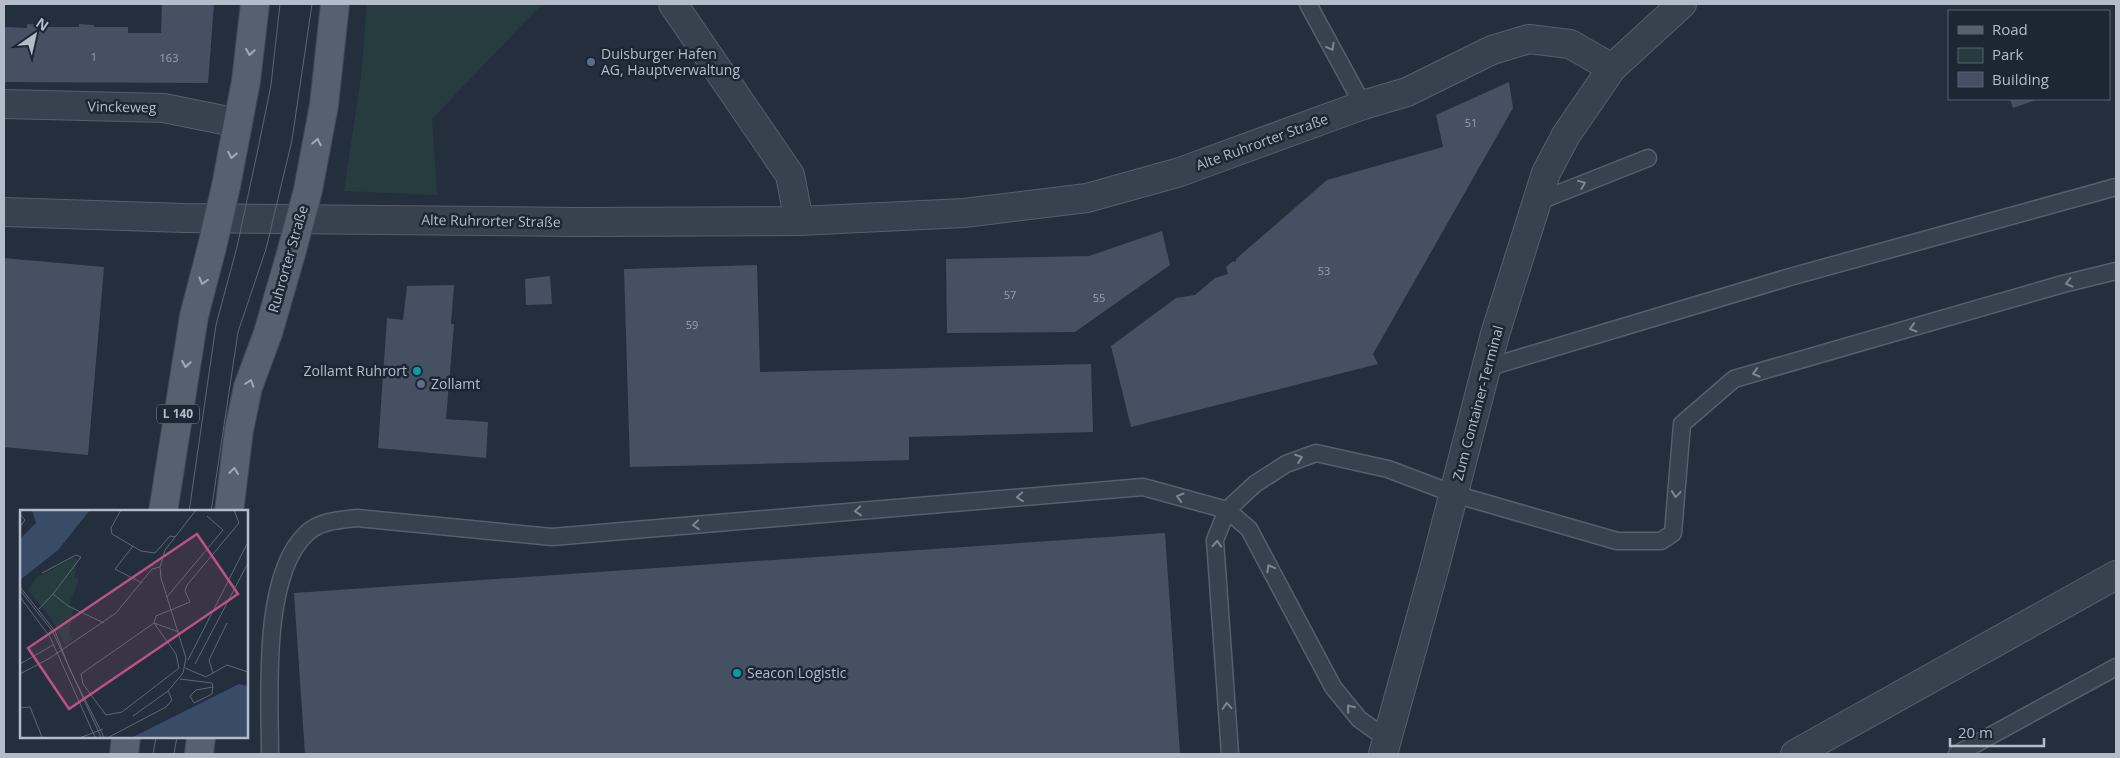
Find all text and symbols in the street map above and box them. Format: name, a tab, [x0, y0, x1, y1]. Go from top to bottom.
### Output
north arrow	[10, 10, 60, 60]
legend	[1948, 10, 2110, 100]
text: N	[33, 13, 53, 35]
text: Road	[1992, 19, 2028, 39]
one-way arrow	[1325, 41, 1335, 50]
place label: Duisburger Hafen AG, Hauptverwaltung	[601, 44, 740, 79]
text: Park	[1992, 44, 2023, 64]
house number: 1	[91, 49, 97, 64]
one-way arrow	[245, 49, 256, 57]
house number: 163	[160, 50, 178, 65]
marker: Duisburger Hafen AG, Hauptverwaltung	[585, 56, 597, 68]
text: Building	[1992, 69, 2049, 89]
street label: Vinckeweg	[87, 96, 157, 117]
street label: Alte Ruhrorter Straße	[1193, 109, 1331, 174]
house number: 51	[1465, 115, 1477, 130]
one-way arrow	[311, 138, 322, 146]
one-way arrow	[227, 150, 238, 159]
one-way arrow	[1577, 180, 1586, 191]
street label: Ruhrorter Straße	[263, 203, 312, 315]
street label: Alte Ruhrorter Straße	[421, 210, 561, 231]
house number: 53	[1318, 263, 1330, 278]
one-way arrow	[198, 277, 209, 286]
one-way arrow	[2064, 277, 2073, 288]
house number: 57	[1004, 287, 1016, 302]
house number: 55	[1093, 290, 1105, 305]
house number: 59	[686, 317, 698, 332]
one-way arrow	[1909, 322, 1917, 332]
street label: Zum Container-Terminal	[1448, 323, 1507, 482]
one-way arrow	[182, 360, 192, 369]
place label: Zollamt Ruhrort	[303, 361, 407, 380]
marker: Zollamt Ruhrort	[411, 365, 423, 377]
one-way arrow	[1753, 367, 1761, 377]
place label: Zollamt	[431, 374, 480, 393]
marker: Zollamt	[415, 378, 427, 390]
one-way arrow	[244, 379, 254, 388]
road number: L 140	[157, 404, 199, 424]
one-way arrow	[1295, 454, 1303, 464]
one-way arrow	[228, 467, 239, 475]
one-way arrow	[1671, 490, 1682, 498]
one-way arrow	[1015, 491, 1023, 502]
one-way arrow	[1177, 493, 1185, 503]
one-way arrow	[854, 505, 862, 516]
inset map	[20, 510, 248, 738]
one-way arrow	[692, 519, 700, 530]
one-way arrow	[1211, 539, 1222, 547]
one-way arrow	[1266, 564, 1276, 573]
place label: Seacon Logistic	[747, 663, 847, 682]
marker: Seacon Logistic	[731, 667, 743, 679]
one-way arrow	[1221, 701, 1232, 709]
one-way arrow	[1348, 705, 1356, 714]
scale bar	[1950, 716, 2044, 748]
text: 20 m	[1958, 722, 1993, 742]

